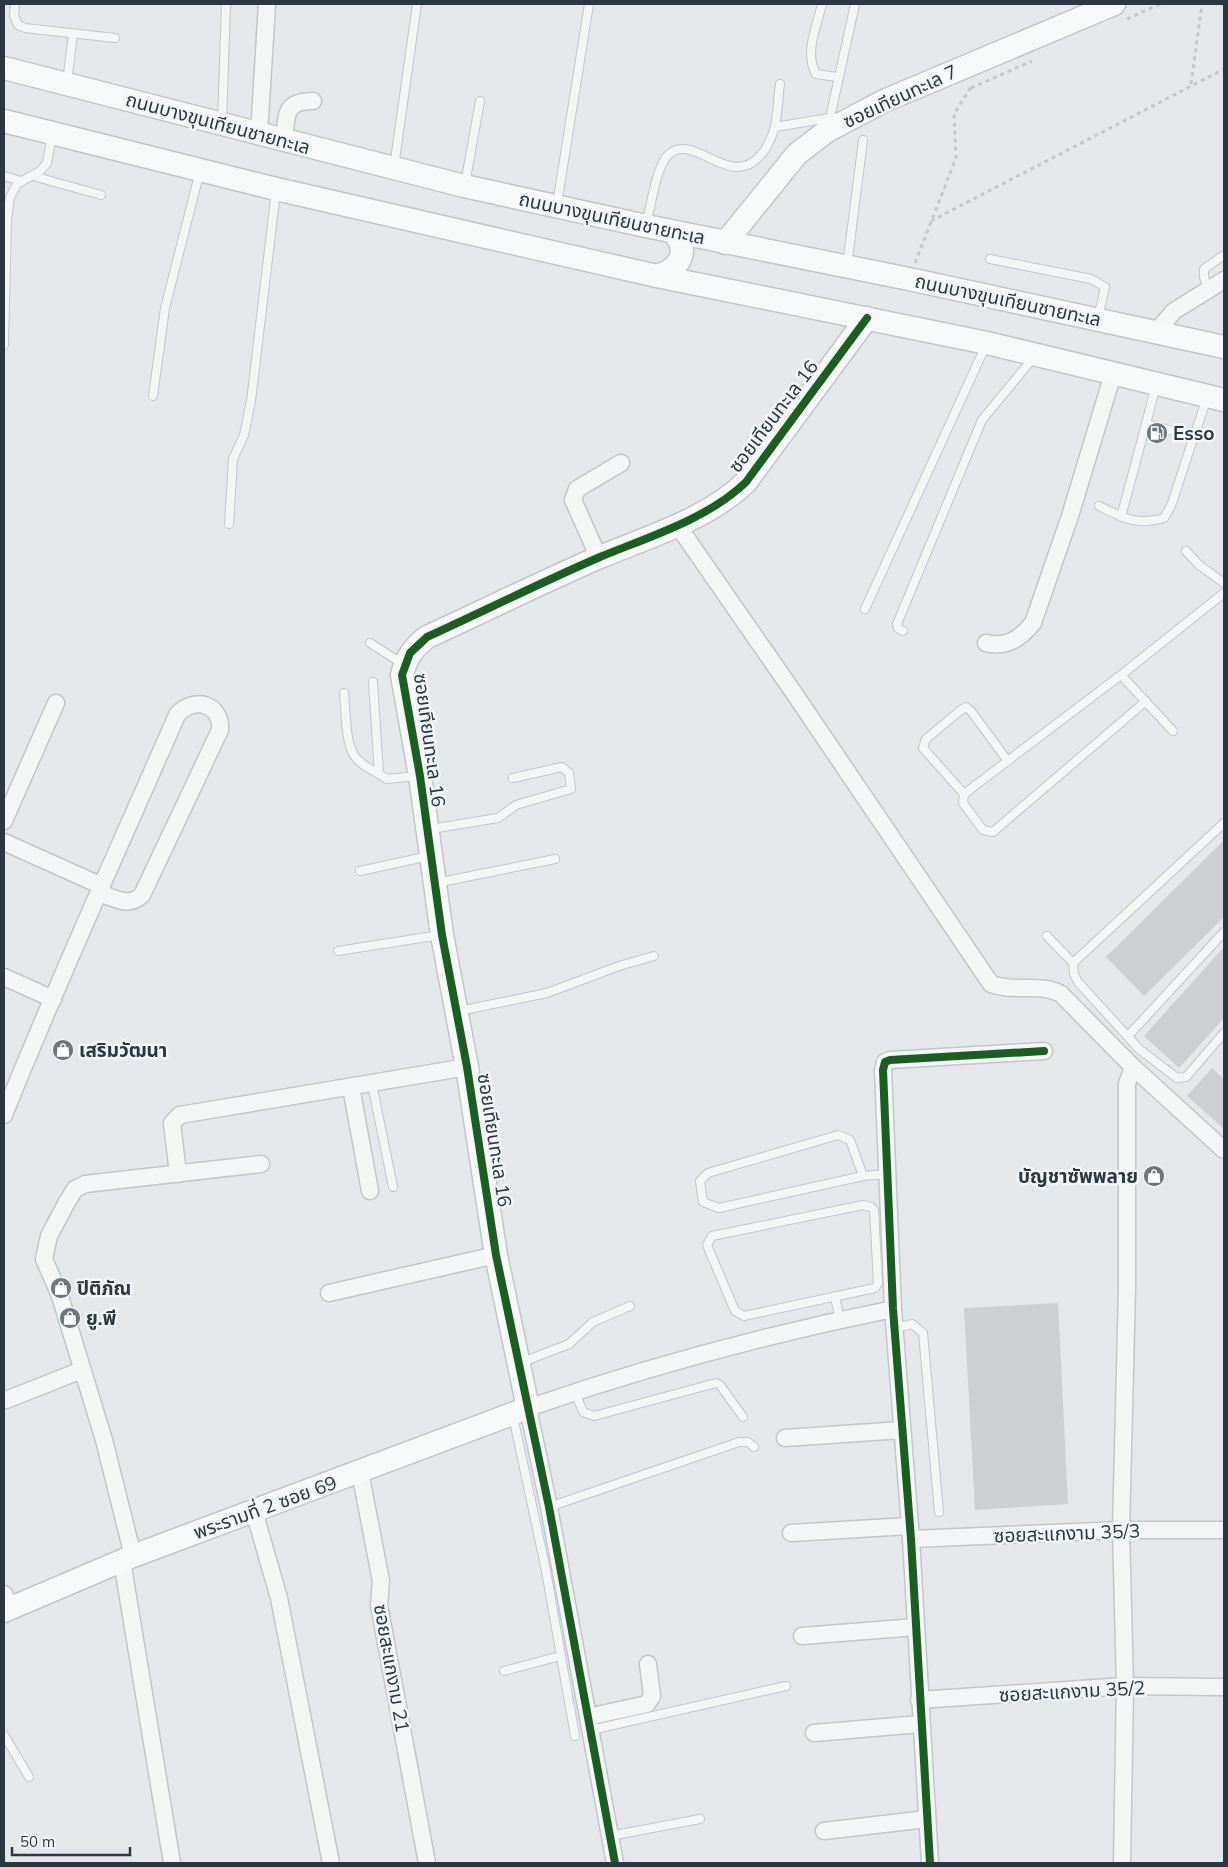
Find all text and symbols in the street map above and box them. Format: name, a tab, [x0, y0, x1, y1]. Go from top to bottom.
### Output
street label: ซอยเทียนทะเล 7	[839, 59, 961, 133]
street label: ถนนบางขุนเทียนชายทะเล	[123, 87, 313, 159]
street label: ถนนบางขุนเทียนชายทะเล	[517, 187, 707, 249]
street label: ถนนบางขุนเทียนชายทะเล	[913, 269, 1103, 331]
street label: ซอยเทียนทะเล 16	[723, 355, 823, 477]
fuel station icon: Esso	[1145, 421, 1169, 445]
place label: Esso	[1173, 421, 1215, 445]
street label: ซอยเทียนทะเล 16	[409, 672, 451, 808]
shop icon: เสริมวัฒนา	[51, 1038, 75, 1062]
place label: เสริมวัฒนา	[79, 1038, 167, 1062]
street label: ซอยเทียนทะเล 16	[473, 1072, 517, 1208]
place label: บัญชาซัพพลาย	[1018, 1164, 1138, 1188]
shop icon: บัญชาซัพพลาย	[1142, 1164, 1166, 1188]
shop icon: ปิติภัณ	[49, 1276, 73, 1300]
place label: ปิติภัณ	[76, 1276, 131, 1300]
shop icon: ยู.พี	[58, 1306, 82, 1330]
place label: ยู.พี	[86, 1306, 117, 1330]
street label: พระรามที่ 2 ซอย 69	[190, 1469, 340, 1544]
street label: ซอยสะแกงาม 35/3	[993, 1518, 1141, 1548]
street label: ซอยสะแกงาม 21	[369, 1602, 415, 1734]
street label: ซอยสะแกงาม 35/2	[998, 1675, 1146, 1707]
scale bar	[12, 1824, 130, 1856]
text: 50 m	[20, 1832, 55, 1851]

